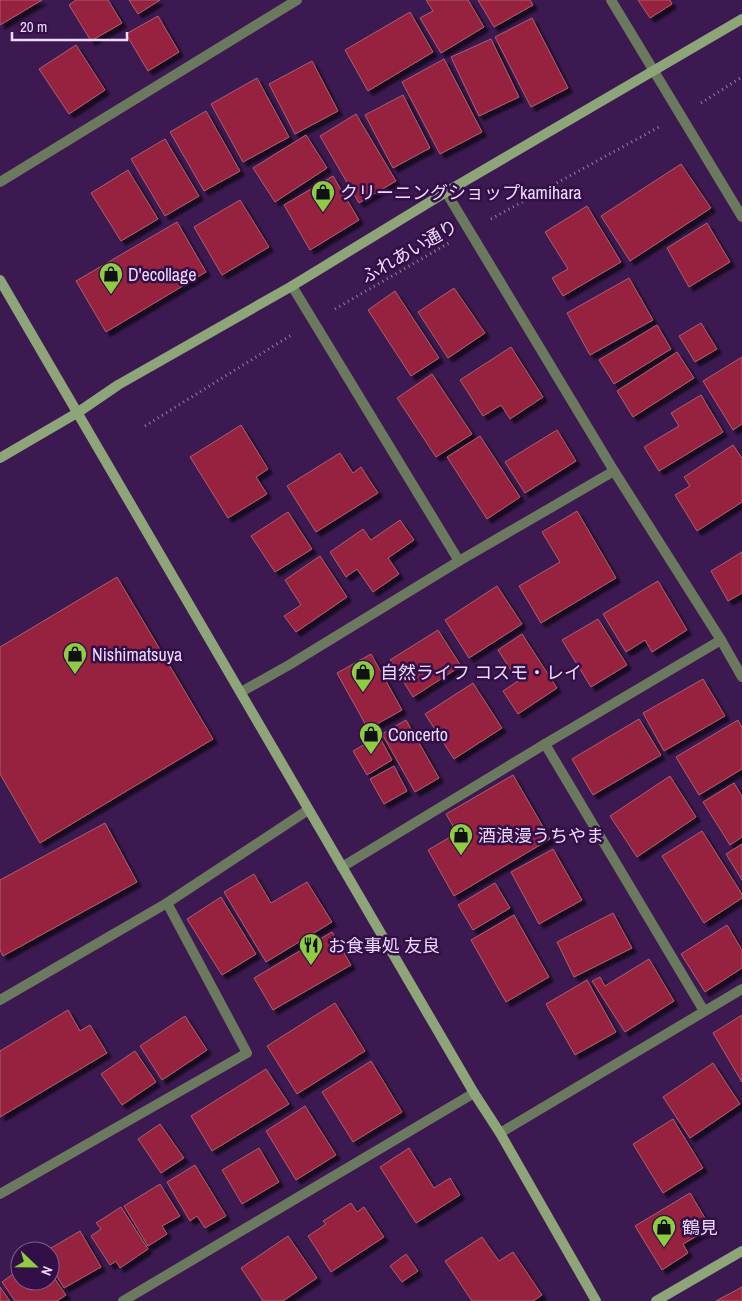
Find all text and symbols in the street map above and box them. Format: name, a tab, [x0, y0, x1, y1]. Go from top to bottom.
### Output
scale bar	[12, 10, 128, 42]
text: 20 m	[20, 16, 47, 37]
shop icon: クリーニングショップkamihara	[310, 179, 336, 213]
place label: クリーニングショップkamihara	[340, 180, 582, 205]
street label: ふれあい通り	[356, 213, 462, 289]
shop icon: D'ecollage	[98, 261, 124, 295]
place label: D'ecollage	[128, 262, 196, 287]
shop icon: Nishimatsuya	[62, 641, 88, 675]
place label: Nishimatsuya	[92, 642, 182, 667]
shop icon: 自然ライフ コスモ・レイ	[350, 659, 376, 693]
place label: 自然ライフ コスモ・レイ	[380, 660, 582, 685]
shop icon: Concerto	[358, 721, 384, 755]
place label: Concerto	[388, 722, 448, 747]
shop icon: 酒浪漫うちやま	[448, 822, 474, 856]
place label: 酒浪漫うちやま	[478, 823, 604, 848]
restaurant icon: お食事処 友良	[298, 932, 324, 966]
place label: お食事処 友良	[328, 933, 440, 958]
shop icon: 鶴見	[651, 1214, 677, 1248]
place label: 鶴見	[682, 1215, 718, 1240]
north arrow	[10, 1241, 60, 1291]
text: N	[37, 1264, 57, 1278]

